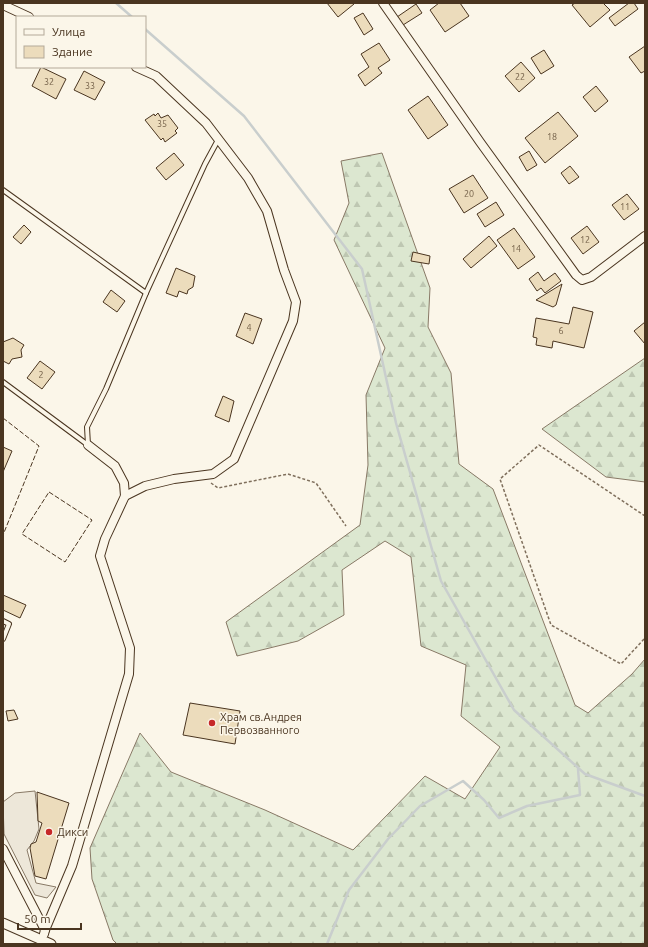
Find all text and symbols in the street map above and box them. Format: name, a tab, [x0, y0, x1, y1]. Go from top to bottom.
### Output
legend	[16, 16, 146, 68]
text: Улица	[52, 25, 85, 38]
text: Здание	[52, 45, 93, 58]
house number: 22	[515, 72, 525, 82]
house number: 32	[44, 77, 54, 87]
house number: 33	[85, 81, 95, 91]
house number: 35	[157, 119, 167, 129]
house number: 18	[547, 132, 557, 142]
house number: 20	[464, 189, 474, 199]
house number: 11	[620, 202, 630, 212]
house number: 12	[580, 235, 590, 245]
house number: 14	[511, 244, 521, 254]
house number: 4	[246, 323, 252, 333]
house number: 6	[558, 326, 564, 336]
house number: 2	[38, 370, 44, 380]
place label: Храм св.Андрея Первозванного	[220, 711, 302, 736]
marker: Храм св.Андрея Первозванного	[207, 718, 217, 728]
place label: Дикси	[57, 826, 88, 838]
marker: Дикси	[44, 827, 54, 837]
scale bar	[18, 905, 81, 931]
text: 50 m	[24, 912, 51, 925]

